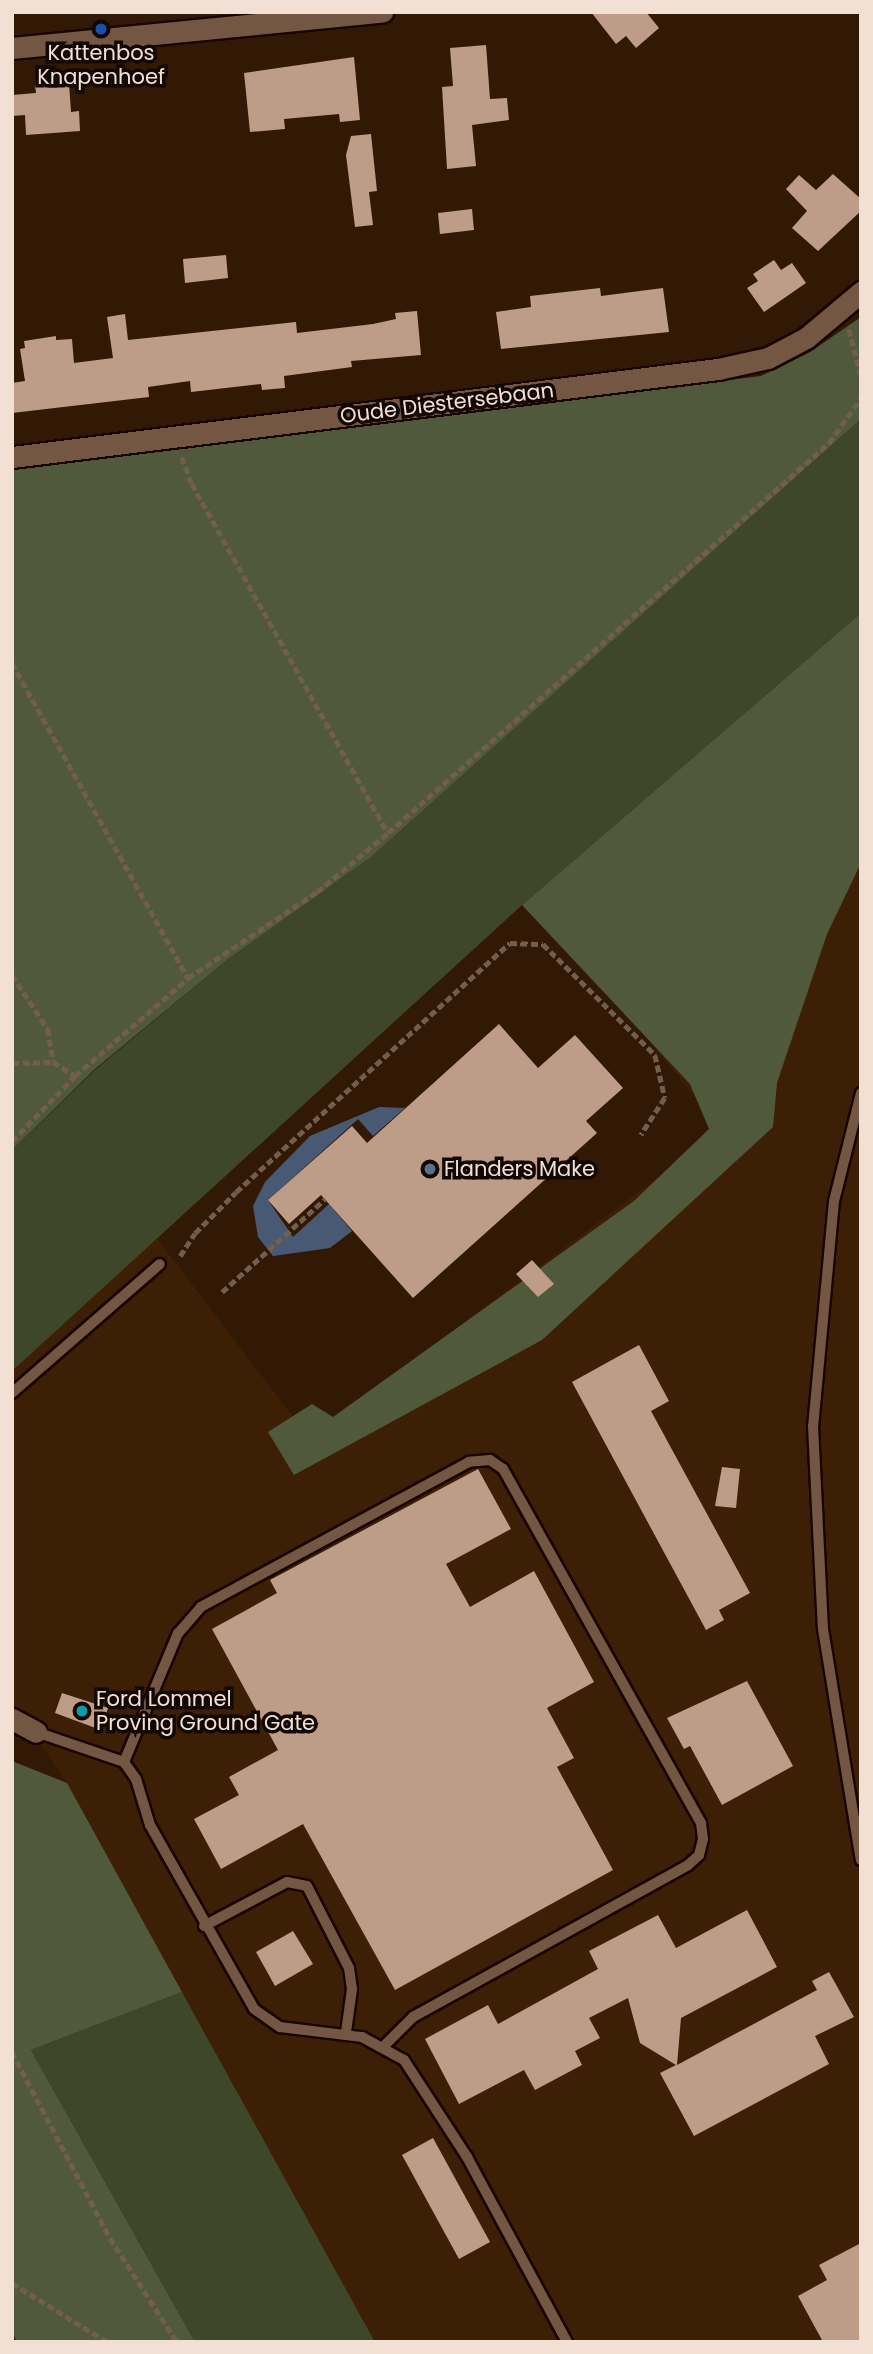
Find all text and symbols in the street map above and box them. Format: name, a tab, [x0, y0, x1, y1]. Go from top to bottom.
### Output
marker: Kattenbos Knapenhoef	[93, 21, 109, 37]
place label: Kattenbos Knapenhoef	[37, 40, 165, 90]
street label: Oude Diestersebaan	[339, 377, 555, 429]
place label: Flanders Make	[444, 1156, 595, 1182]
marker: Flanders Make	[422, 1161, 438, 1177]
place label: Ford Lommel Proving Ground Gate	[96, 1686, 315, 1736]
marker: Ford Lommel Proving Ground Gate	[74, 1703, 90, 1719]

